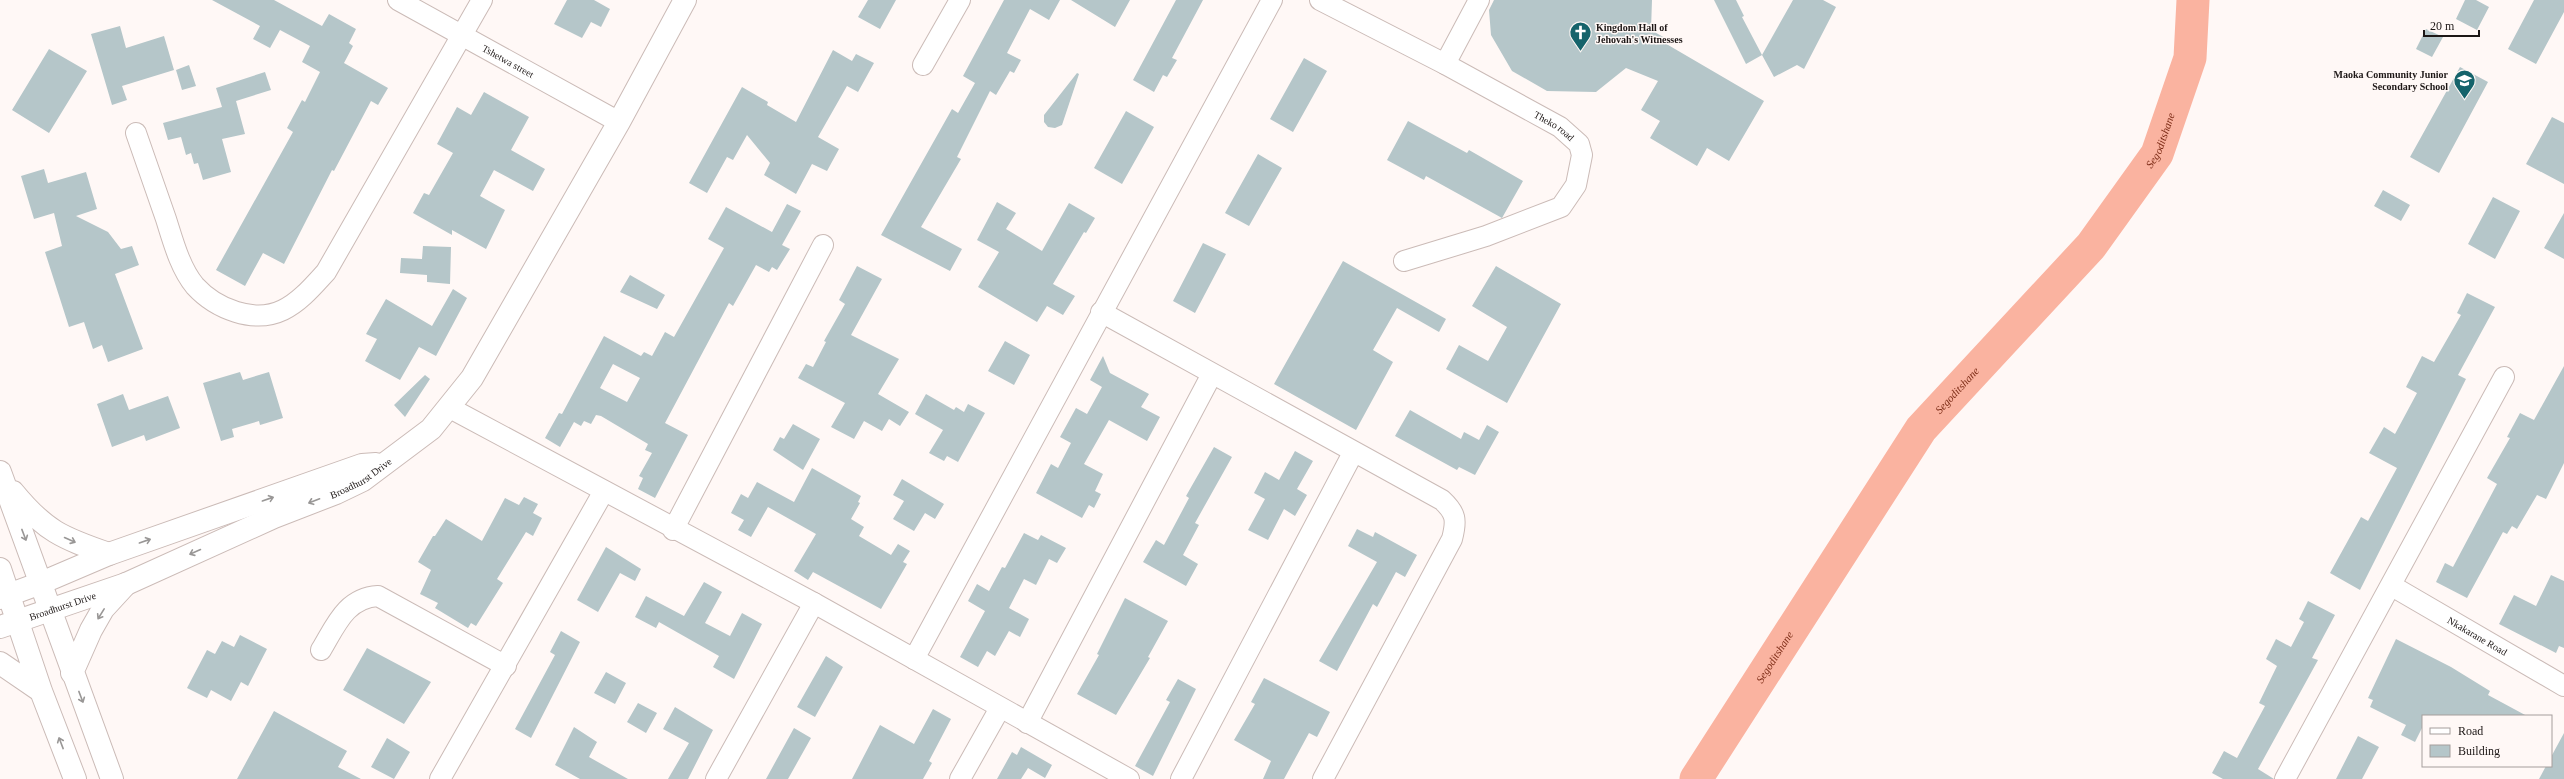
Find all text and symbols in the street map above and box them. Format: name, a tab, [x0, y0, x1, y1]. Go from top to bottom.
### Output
scale bar	[2424, 12, 2479, 38]
text: 20 m	[2430, 19, 2455, 33]
church icon: Kingdom Hall of Jehovah's Witnesses	[1567, 20, 1593, 53]
place label: Kingdom Hall of Jehovah's Witnesses	[1596, 22, 1683, 45]
street label: Tshetwa street	[480, 42, 536, 80]
school or university icon: Maoka Community Junior Secondary School	[2451, 67, 2477, 100]
place label: Maoka Community Junior Secondary School	[2334, 69, 2449, 92]
street label: Theko road	[1532, 108, 1577, 143]
water label: Segoditshane	[2143, 111, 2177, 170]
water label: Segoditshane	[1933, 365, 1981, 416]
street label: Broadhurst Drive	[328, 455, 394, 500]
one-way arrow	[262, 494, 274, 502]
one-way arrow	[309, 498, 321, 506]
one-way arrow	[20, 528, 28, 540]
one-way arrow	[64, 537, 76, 545]
one-way arrow	[139, 537, 152, 544]
one-way arrow	[189, 549, 201, 556]
street label: Broadhurst Drive	[28, 589, 98, 622]
one-way arrow	[97, 608, 105, 619]
street label: Nkakarane Road	[2446, 614, 2509, 657]
water label: Segoditshane	[1753, 629, 1795, 685]
one-way arrow	[78, 690, 86, 702]
legend	[2422, 715, 2552, 767]
text: Road	[2458, 724, 2483, 738]
one-way arrow	[56, 737, 64, 749]
text: Building	[2458, 744, 2500, 758]

